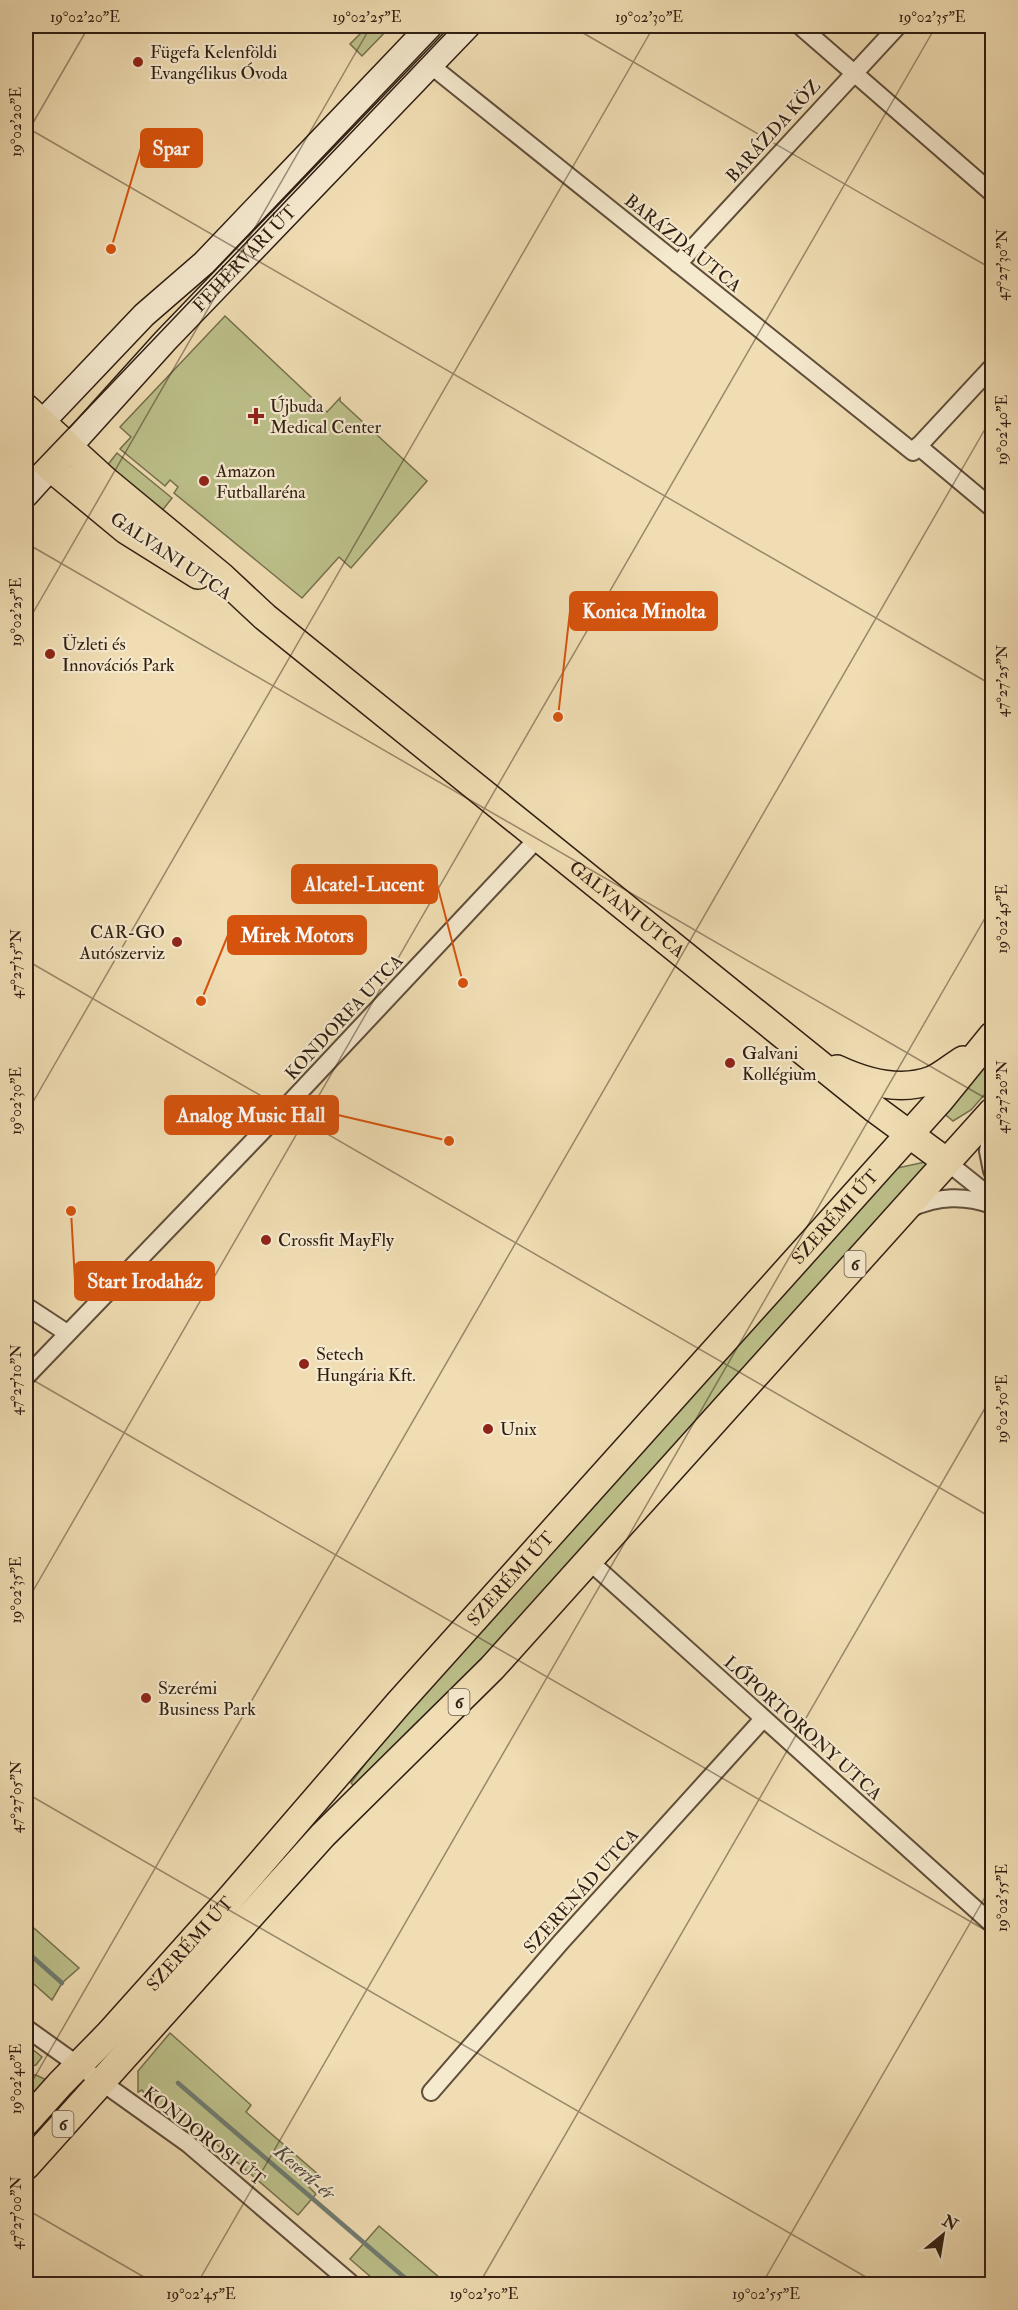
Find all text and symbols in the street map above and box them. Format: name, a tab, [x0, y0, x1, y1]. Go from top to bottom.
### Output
text: 19°02'20"E	[50, 8, 120, 27]
text: 19°02'25"E	[333, 8, 402, 27]
text: 19°02'30"E	[615, 8, 683, 27]
text: 19°02'35"E	[898, 8, 966, 27]
place label: Fügefa Kelenföldi Evangélikus Óvoda	[150, 41, 288, 85]
marker: Fügefa Kelenföldi Evangélikus Óvoda	[131, 55, 145, 69]
street label: BARÁZDA KÖZ	[721, 75, 826, 188]
text: 19°02'20"E	[7, 87, 26, 157]
callout: Spar	[141, 129, 202, 167]
text: Spar	[153, 136, 190, 162]
street label: BARÁZDA UTCA	[620, 189, 746, 298]
street label: FEHÉRVÁRI ÚT	[188, 200, 302, 317]
text: 47°27'30"N	[993, 229, 1012, 301]
place label: Újbuda Medical Center	[270, 395, 382, 439]
text: 19°02'40"E	[993, 395, 1012, 465]
marker: Újbuda Medical Center	[247, 407, 265, 425]
place label: Amazon Futballaréna	[215, 460, 306, 504]
marker: Amazon Futballaréna	[197, 474, 211, 488]
street label: GALVANI UTCA	[106, 507, 236, 606]
text: 19°02'25"E	[7, 577, 26, 646]
callout: Konica Minolta	[570, 592, 717, 630]
text: Konica Minolta	[582, 599, 706, 624]
place label: Üzleti és Innovációs Park	[62, 633, 175, 677]
text: 47°27'25"N	[993, 644, 1012, 717]
marker: Üzleti és Innovációs Park	[43, 647, 57, 661]
street label: GALVANI UTCA	[565, 856, 690, 963]
callout: Alcatel-Lucent	[292, 865, 437, 903]
text: Alcatel-Lucent	[303, 872, 425, 897]
text: 19°02'45"E	[993, 884, 1012, 954]
callout: Mirek Motors	[228, 916, 366, 954]
place label: CAR-GO Autószerviz	[78, 921, 165, 965]
text: Mirek Motors	[239, 923, 354, 948]
text: 47°27'15"N	[7, 928, 26, 999]
marker: CAR-GO Autószerviz	[170, 935, 184, 949]
street label: KONDORFA UTCA	[280, 949, 409, 1085]
place label: Galvani Kollégium	[742, 1042, 816, 1086]
marker: Galvani Kollégium	[723, 1056, 737, 1070]
text: 47°27'20"N	[993, 1060, 1012, 1134]
text: 19°02'30"E	[7, 1067, 26, 1135]
callout: Analog Music Hall	[165, 1096, 338, 1134]
text: Analog Music Hall	[176, 1103, 326, 1129]
street label: SZERÉMI ÚT	[787, 1165, 884, 1269]
place label: Crossfit MayFly	[278, 1229, 395, 1252]
marker: Crossfit MayFly	[259, 1233, 273, 1247]
road number: 6	[844, 1251, 866, 1277]
callout: Start Irodaház	[75, 1262, 214, 1300]
text: Start Irodaház	[87, 1269, 203, 1294]
place label: Setech Hungária Kft.	[316, 1343, 416, 1387]
text: 47°27'10"N	[7, 1344, 26, 1416]
marker: Setech Hungária Kft.	[297, 1357, 311, 1371]
text: 19°02'50"E	[993, 1374, 1012, 1443]
place label: Unix	[500, 1418, 537, 1441]
marker: Unix	[481, 1422, 495, 1436]
street label: SZERÉMI ÚT	[462, 1527, 560, 1631]
text: 19°02'35"E	[7, 1556, 26, 1624]
street label: LŐPORTORONY UTCA	[719, 1651, 887, 1806]
place label: Szerémi Business Park	[158, 1677, 256, 1721]
road number: 6	[448, 1689, 470, 1715]
marker: Szerémi Business Park	[139, 1691, 153, 1705]
text: 47°27'05"N	[7, 1760, 26, 1833]
street label: SZERENÁD UTCA	[519, 1823, 644, 1959]
text: 19°02'55"E	[993, 1864, 1012, 1932]
street label: SZERÉMI ÚT	[142, 1892, 239, 1996]
text: 19°02'40"E	[7, 2044, 26, 2114]
street label: KONDOROSI ÚT	[138, 2082, 270, 2191]
road number: 6	[52, 2111, 74, 2137]
water label: Keserű-ér	[268, 2138, 341, 2207]
text: 47°27'00"N	[7, 2176, 26, 2250]
north arrow	[913, 2205, 973, 2265]
text: N	[938, 2210, 962, 2235]
text: 19°02'45"E	[166, 2285, 236, 2304]
text: 19°02'50"E	[450, 2285, 519, 2304]
text: 19°02'55"E	[732, 2285, 800, 2304]

